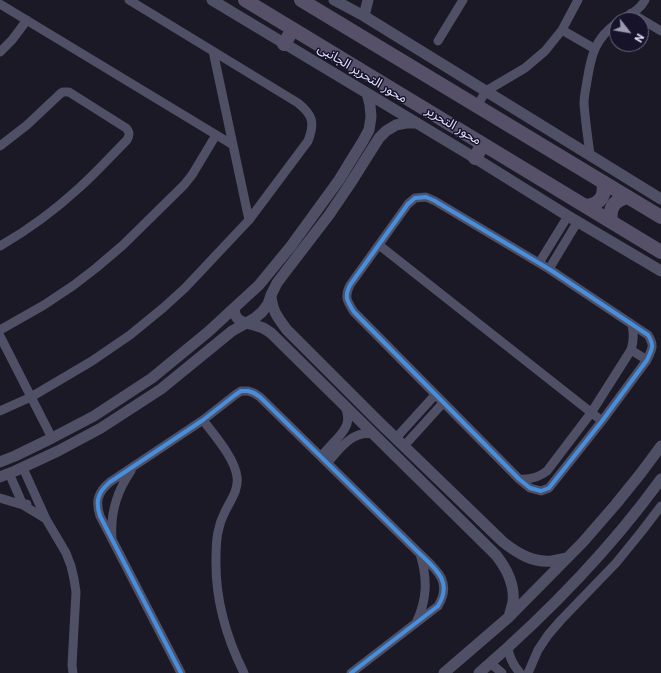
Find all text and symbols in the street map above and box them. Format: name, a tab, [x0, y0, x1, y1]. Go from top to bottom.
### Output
north arrow	[609, 12, 649, 52]
text: N	[631, 31, 646, 45]
street label: محور التحرير الجانبى	[314, 41, 410, 107]
street label: محور التحرير	[422, 103, 484, 149]

